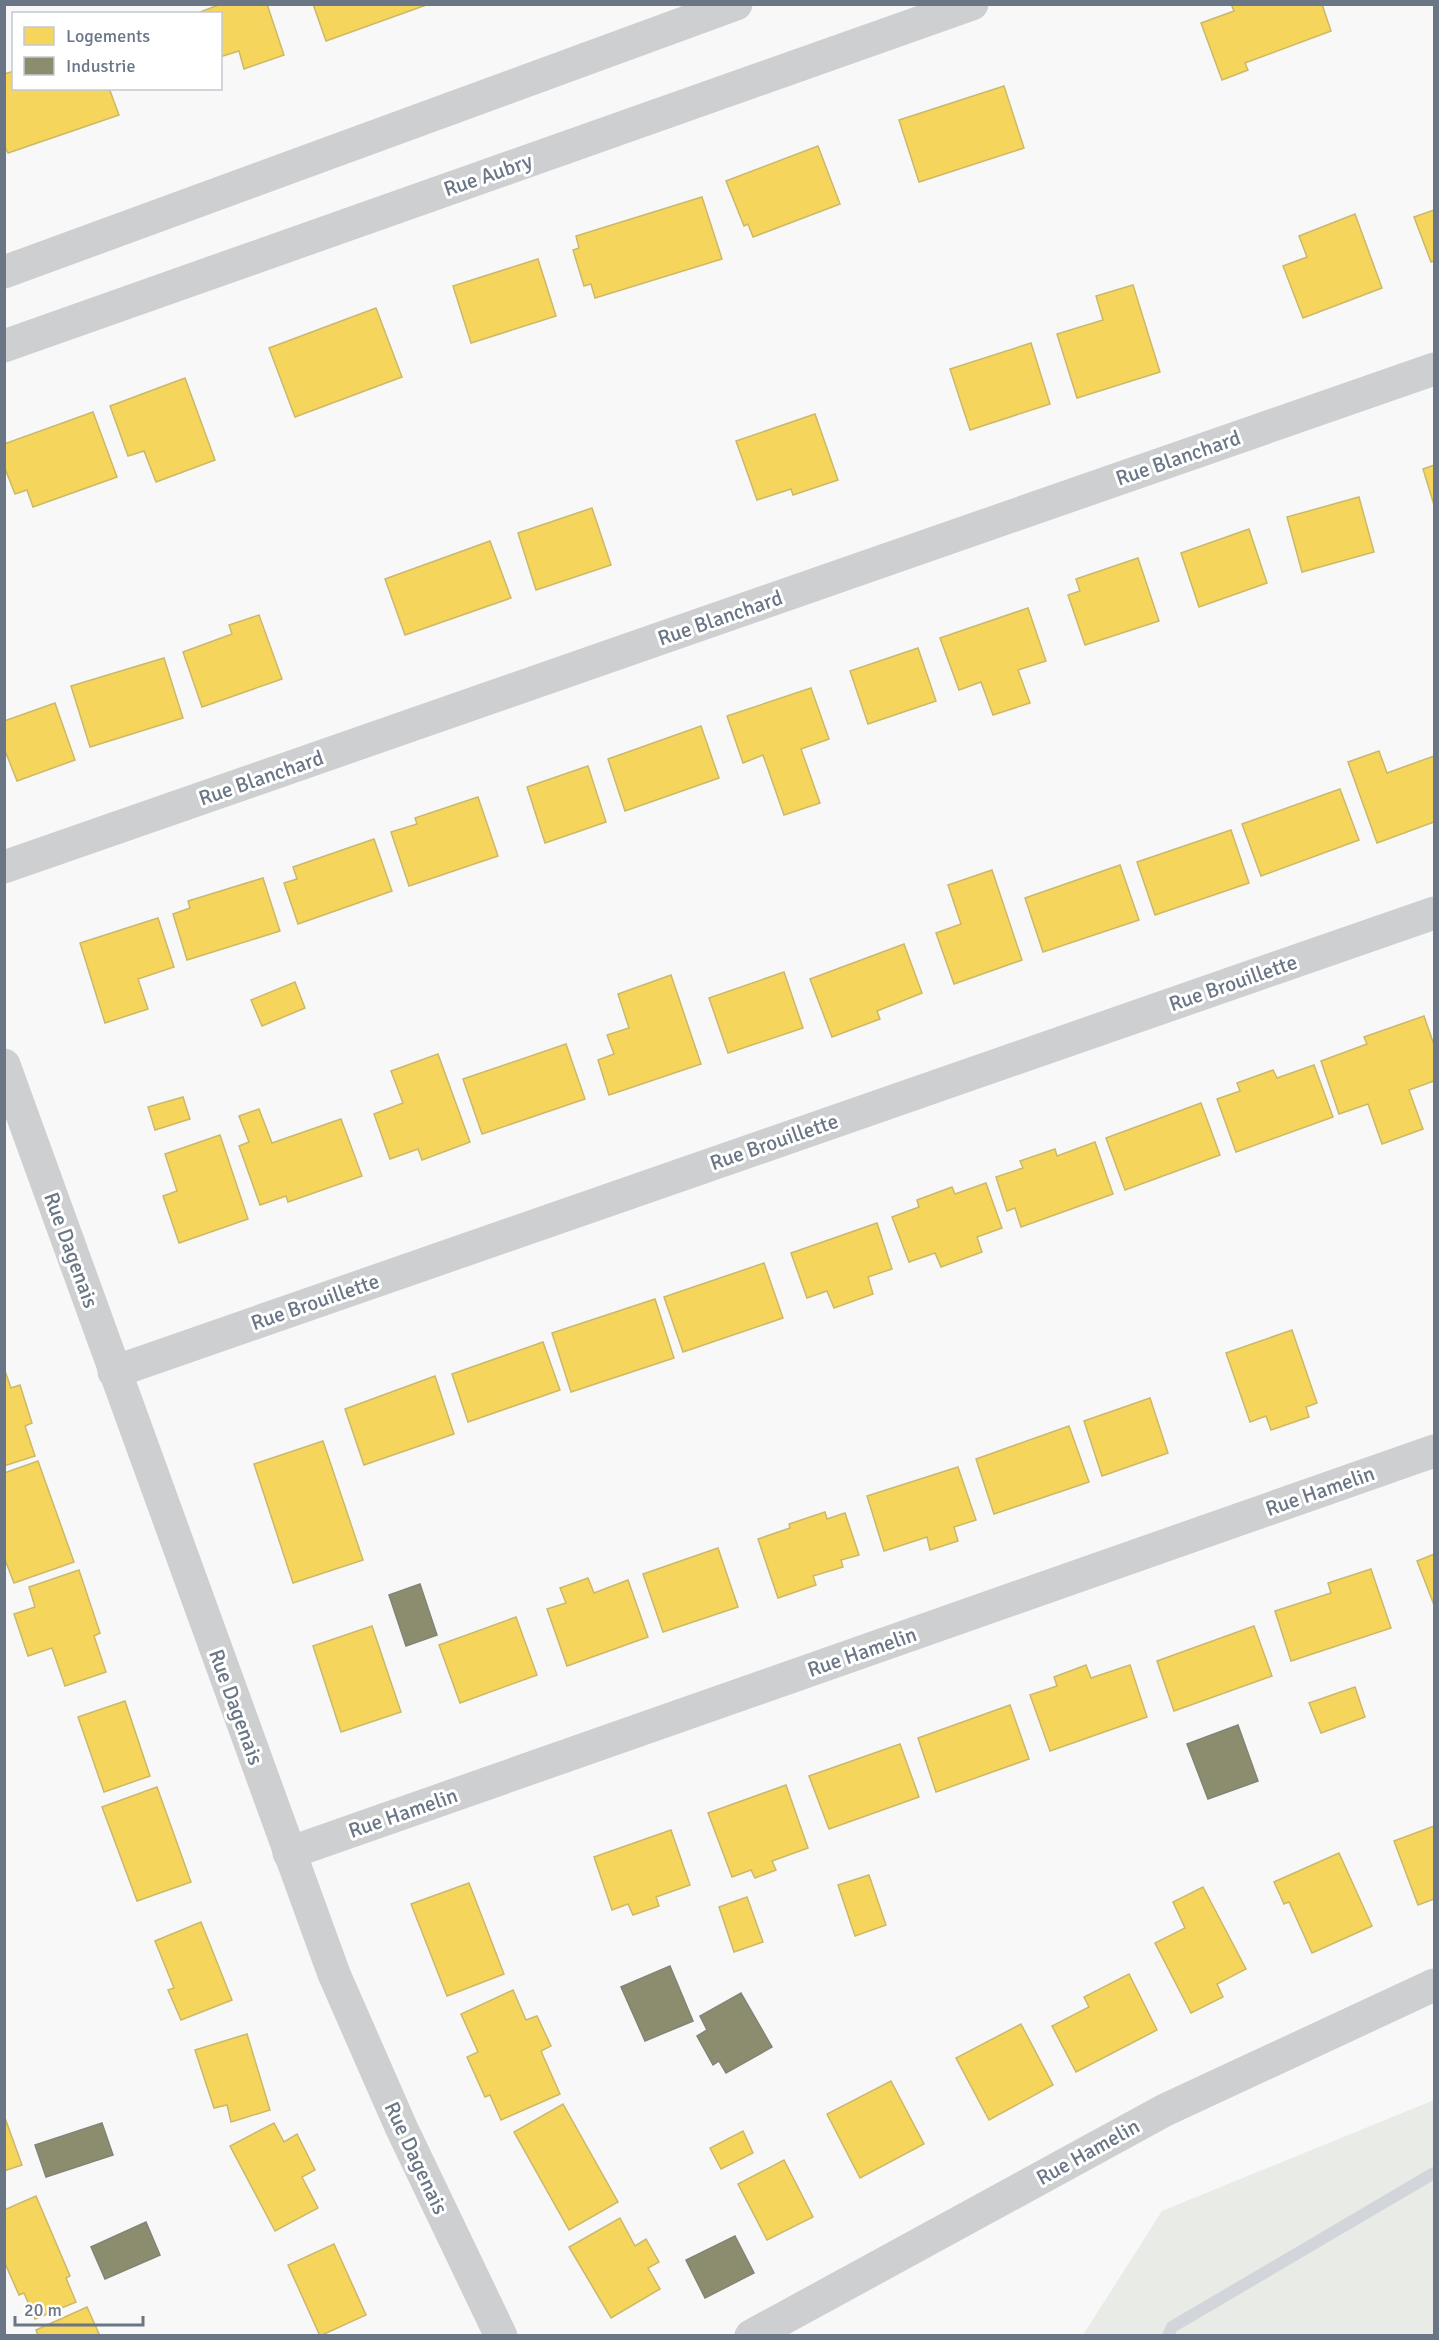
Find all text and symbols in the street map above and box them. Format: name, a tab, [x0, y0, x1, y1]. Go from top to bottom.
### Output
legend	[12, 12, 222, 90]
text: Logements	[66, 25, 150, 47]
text: Industrie	[66, 55, 136, 77]
street label: Rue Aubry	[440, 148, 536, 202]
street label: Rue Blanchard	[1112, 424, 1244, 492]
street label: Rue Blanchard	[654, 584, 786, 652]
street label: Rue Blanchard	[195, 744, 327, 812]
street label: Rue Brouillette	[1165, 949, 1301, 1017]
street label: Rue Brouillette	[706, 1108, 842, 1176]
street label: Rue Dagenais	[38, 1189, 104, 1311]
street label: Rue Brouillette	[247, 1268, 383, 1336]
street label: Rue Hamelin	[1262, 1460, 1378, 1522]
street label: Rue Hamelin	[804, 1621, 920, 1683]
street label: Rue Dagenais	[203, 1646, 269, 1768]
street label: Rue Hamelin	[345, 1782, 461, 1844]
street label: Rue Dagenais	[379, 2098, 453, 2218]
street label: Rue Hamelin	[1032, 2113, 1144, 2191]
scale bar	[15, 2289, 142, 2327]
text: 20 m	[24, 2299, 62, 2321]

